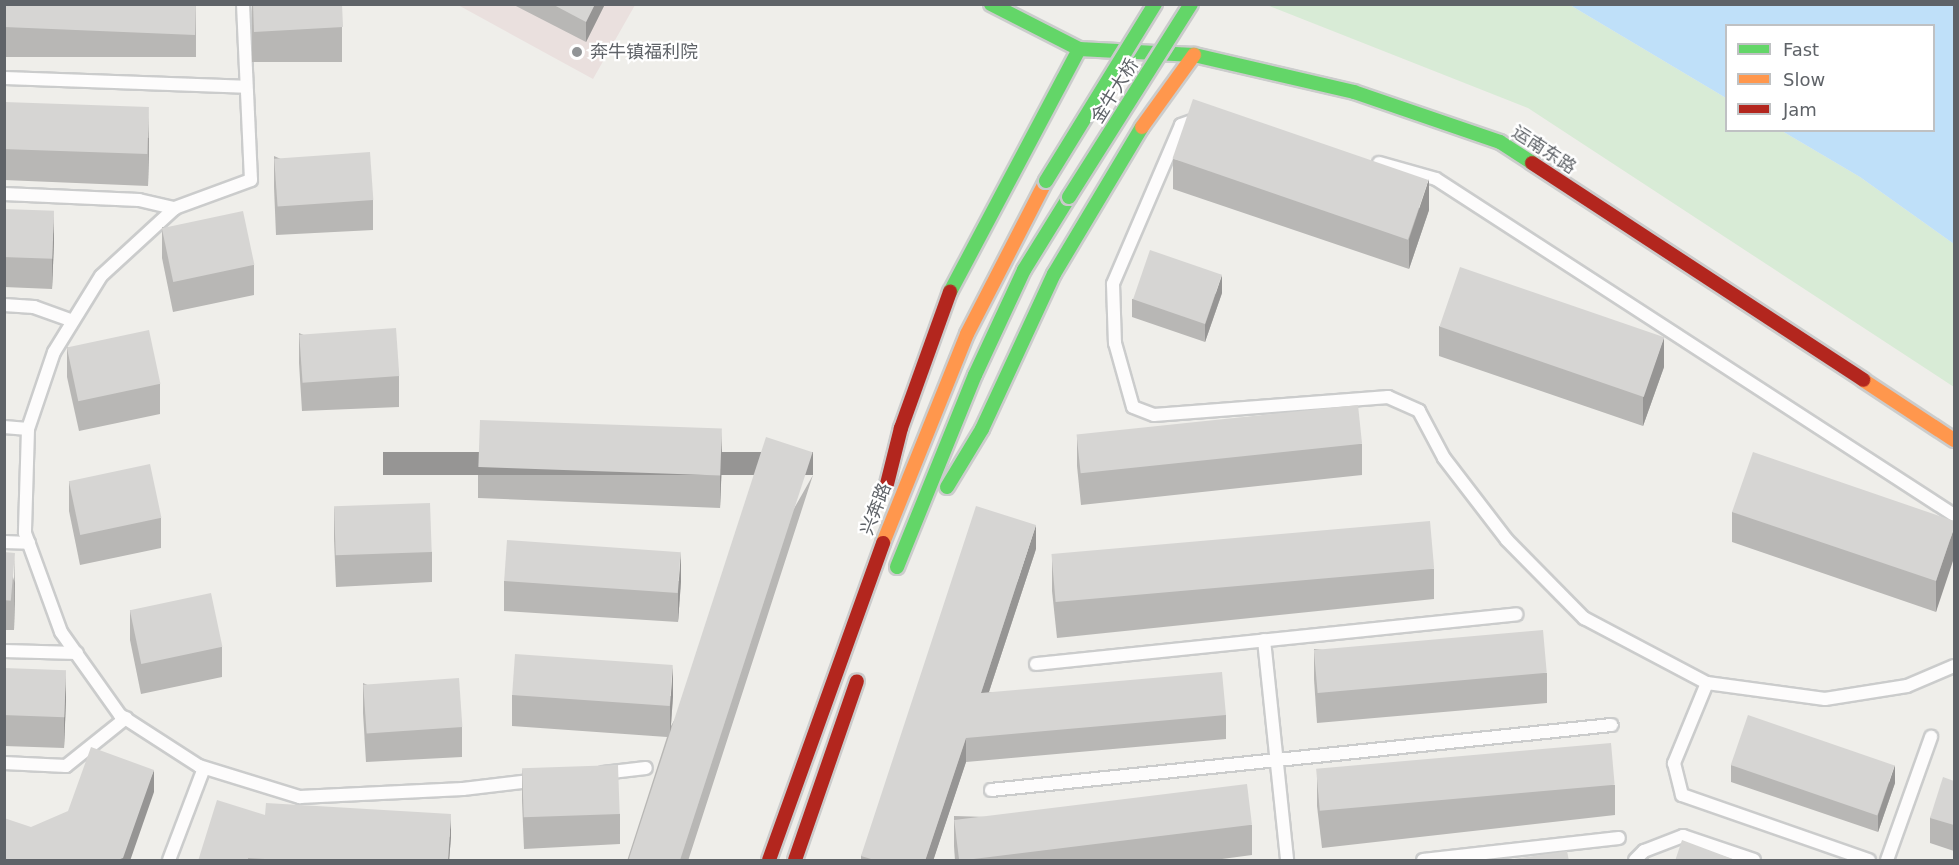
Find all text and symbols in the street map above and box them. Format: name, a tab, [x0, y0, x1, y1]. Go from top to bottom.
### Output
legend	[1725, 24, 1935, 132]
text: Fast	[1783, 39, 1819, 60]
place label: 奔牛镇福利院	[590, 41, 698, 63]
marker: 奔牛镇福利院	[568, 43, 586, 61]
street label: 金牛大桥	[1087, 55, 1143, 127]
text: Slow	[1783, 69, 1825, 90]
text: Jam	[1783, 99, 1817, 120]
street label: 运南东路	[1508, 121, 1580, 179]
street label: 兴奔路	[856, 480, 896, 538]

